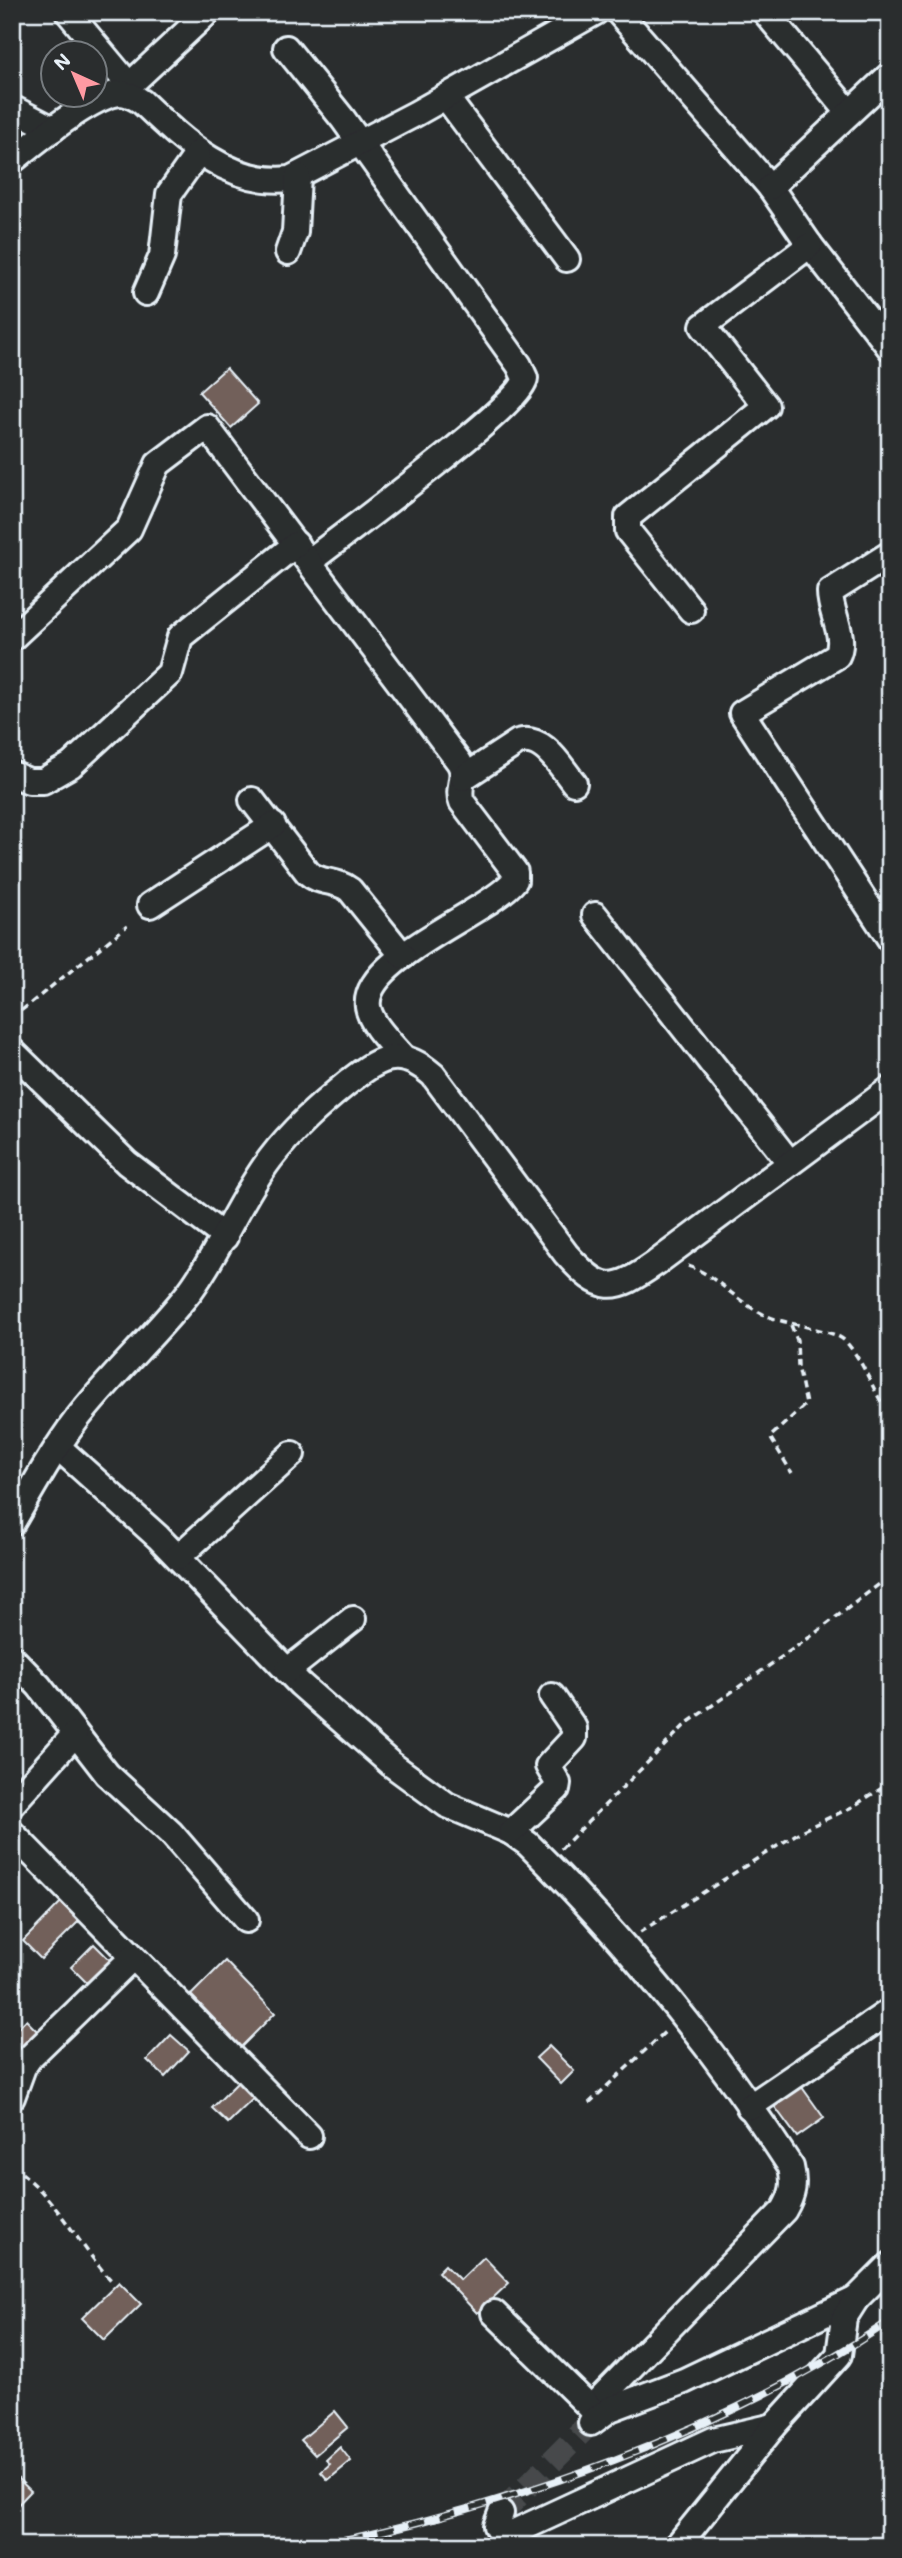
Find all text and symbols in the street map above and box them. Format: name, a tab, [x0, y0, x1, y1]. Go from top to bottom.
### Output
north arrow	[38, 38, 108, 108]
text: N	[48, 47, 76, 75]

